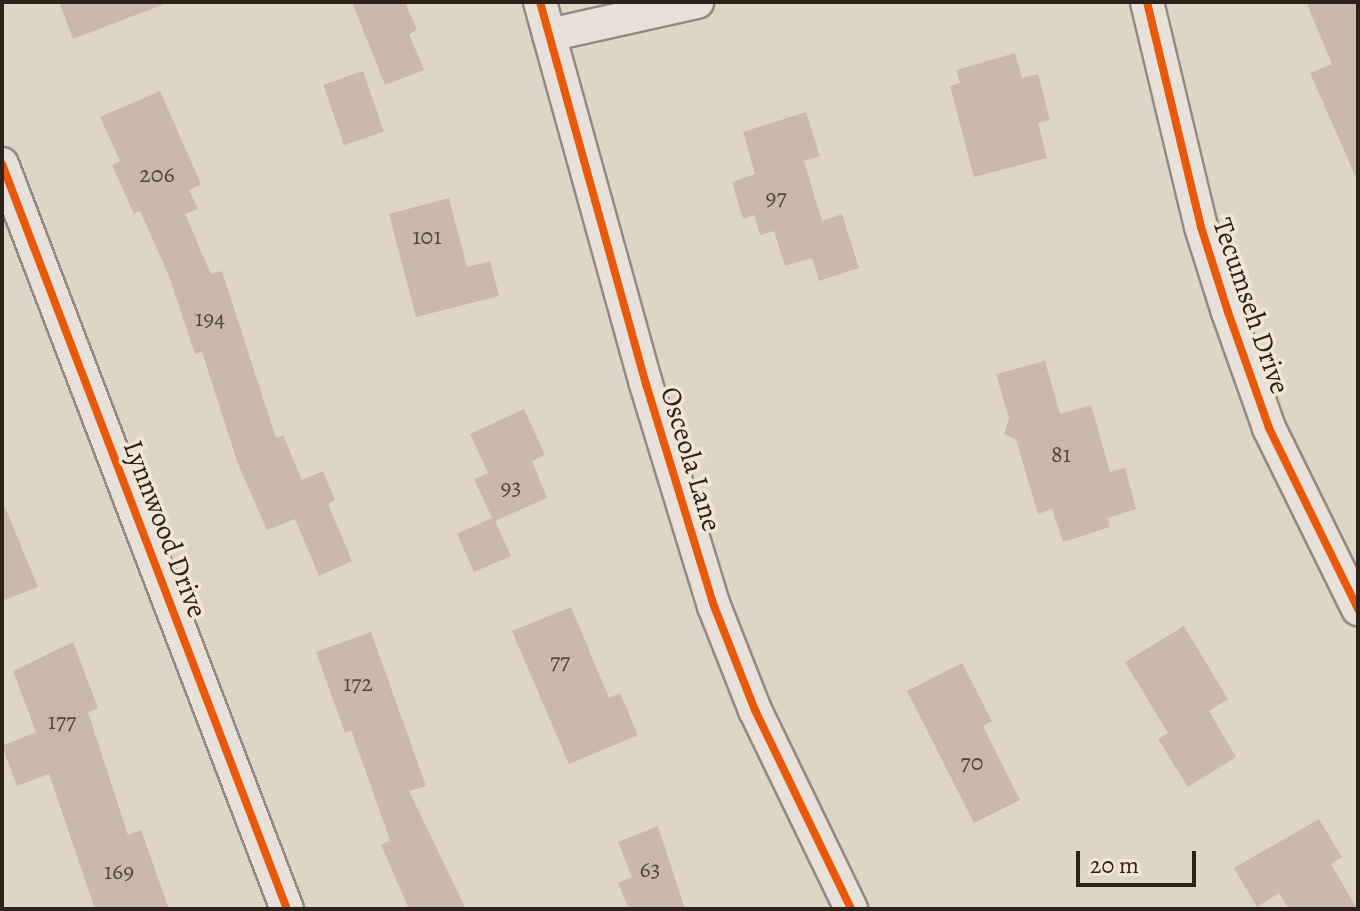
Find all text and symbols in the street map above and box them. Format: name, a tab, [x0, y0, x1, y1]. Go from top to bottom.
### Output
house number: 206	[139, 161, 175, 189]
house number: 97	[766, 184, 786, 212]
street label: Tecumseh Drive	[1205, 214, 1297, 398]
house number: 101	[412, 223, 442, 251]
house number: 194	[195, 305, 225, 333]
street label: Osceola Lane	[653, 383, 729, 535]
street label: Lynnwood Drive	[116, 436, 214, 622]
house number: 81	[1051, 441, 1071, 469]
house number: 93	[501, 474, 521, 502]
house number: 77	[550, 648, 570, 676]
house number: 172	[343, 670, 373, 698]
house number: 177	[48, 708, 76, 736]
house number: 70	[961, 749, 983, 777]
scale bar	[1080, 835, 1200, 885]
text: 20 m	[1090, 849, 1139, 881]
house number: 63	[639, 856, 661, 884]
house number: 169	[104, 858, 134, 886]

